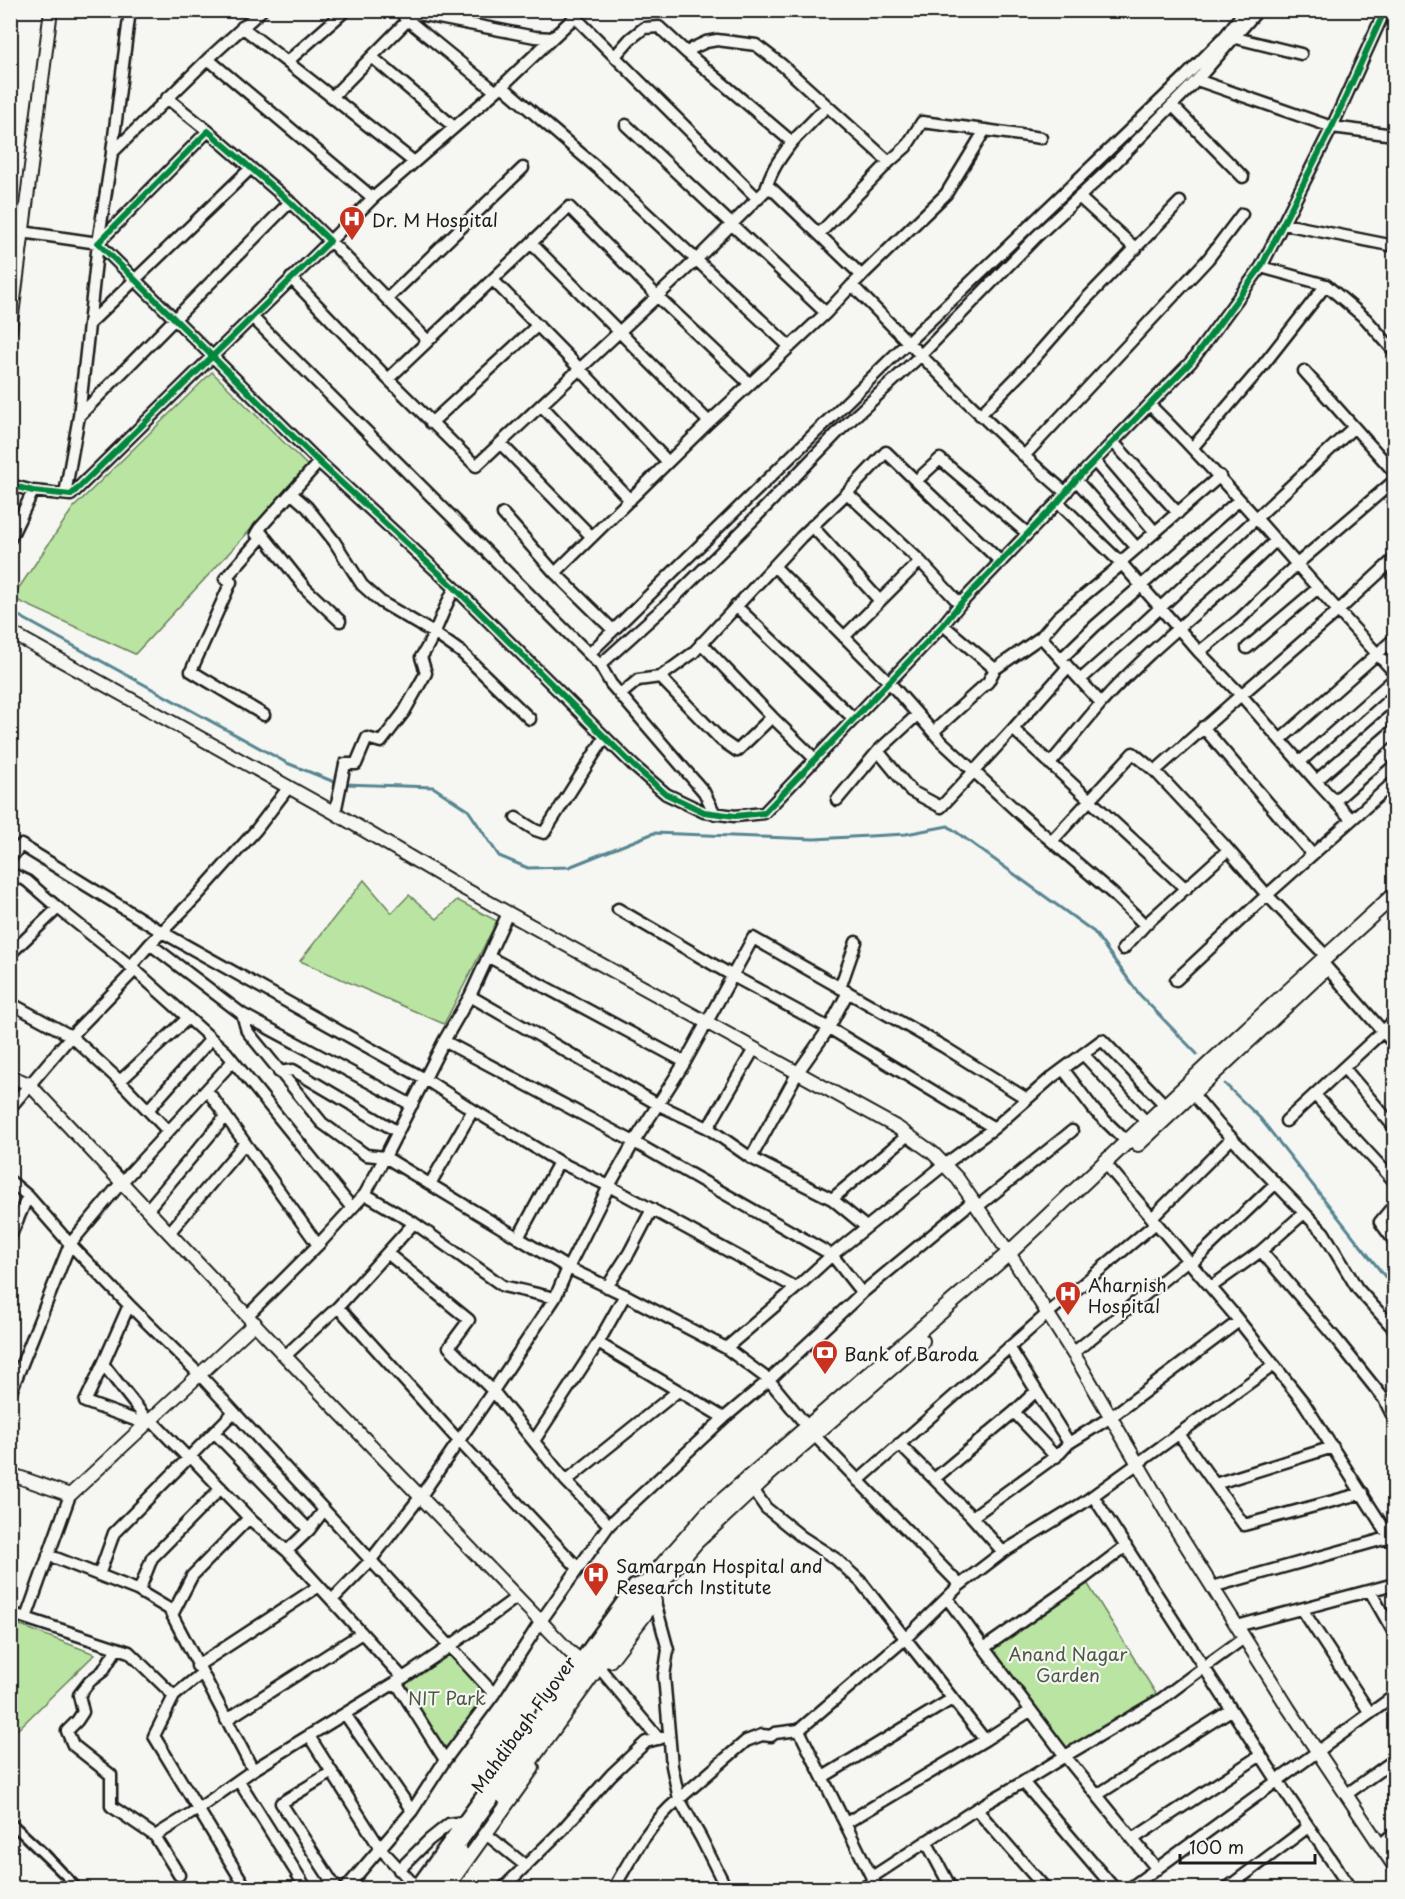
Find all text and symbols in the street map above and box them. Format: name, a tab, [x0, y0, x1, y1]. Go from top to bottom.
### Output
hospital icon: Dr. M Hospital	[337, 204, 367, 242]
place label: Dr. M Hospital	[372, 206, 498, 233]
place label: Aharnish Hospital	[1088, 1271, 1167, 1319]
hospital icon: Aharnish Hospital	[1053, 1279, 1083, 1317]
bank icon: Bank of Baroda	[810, 1338, 840, 1376]
place label: Bank of Baroda	[844, 1340, 979, 1367]
place label: Samarpan Hospital and Research Institute	[616, 1552, 823, 1600]
hospital icon: Samarpan Hospital and Research Institute	[581, 1560, 611, 1598]
park label: Anand Nagar Garden	[1009, 1640, 1128, 1688]
street label: Mahdibagh Flyover	[464, 1649, 582, 1798]
park label: NIT Park	[408, 1684, 486, 1711]
scale bar	[1180, 1827, 1315, 1865]
text: 100 m	[1189, 1833, 1244, 1860]

